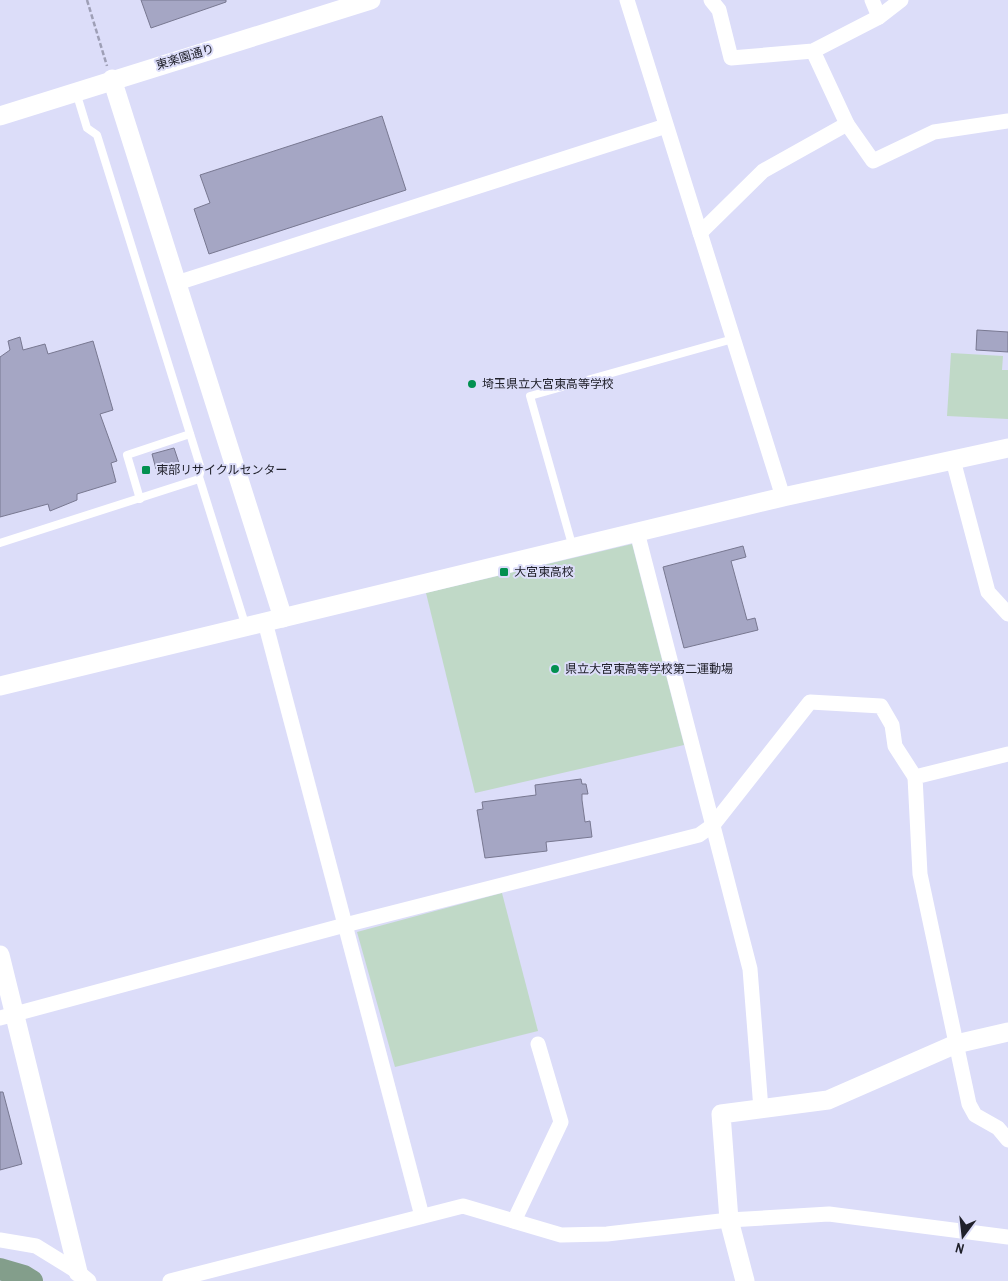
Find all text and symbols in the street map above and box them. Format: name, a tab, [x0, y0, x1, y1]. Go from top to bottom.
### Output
street label: 東楽園通り	[154, 41, 216, 73]
place label: 埼玉県立大宮東高等学校	[482, 376, 614, 392]
marker: 埼玉県立大宮東高等学校	[466, 378, 478, 390]
place label: 東部リサイクルセンター	[156, 462, 287, 478]
marker: 東部リサイクルセンター	[140, 464, 152, 476]
place label: 大宮東高校	[514, 564, 574, 580]
marker: 大宮東高校	[498, 566, 510, 578]
place label: 県立大宮東高等学校第二運動場	[565, 661, 733, 677]
marker: 県立大宮東高等学校第二運動場	[549, 663, 561, 675]
north arrow	[938, 1211, 988, 1261]
text: N	[953, 1239, 966, 1258]

